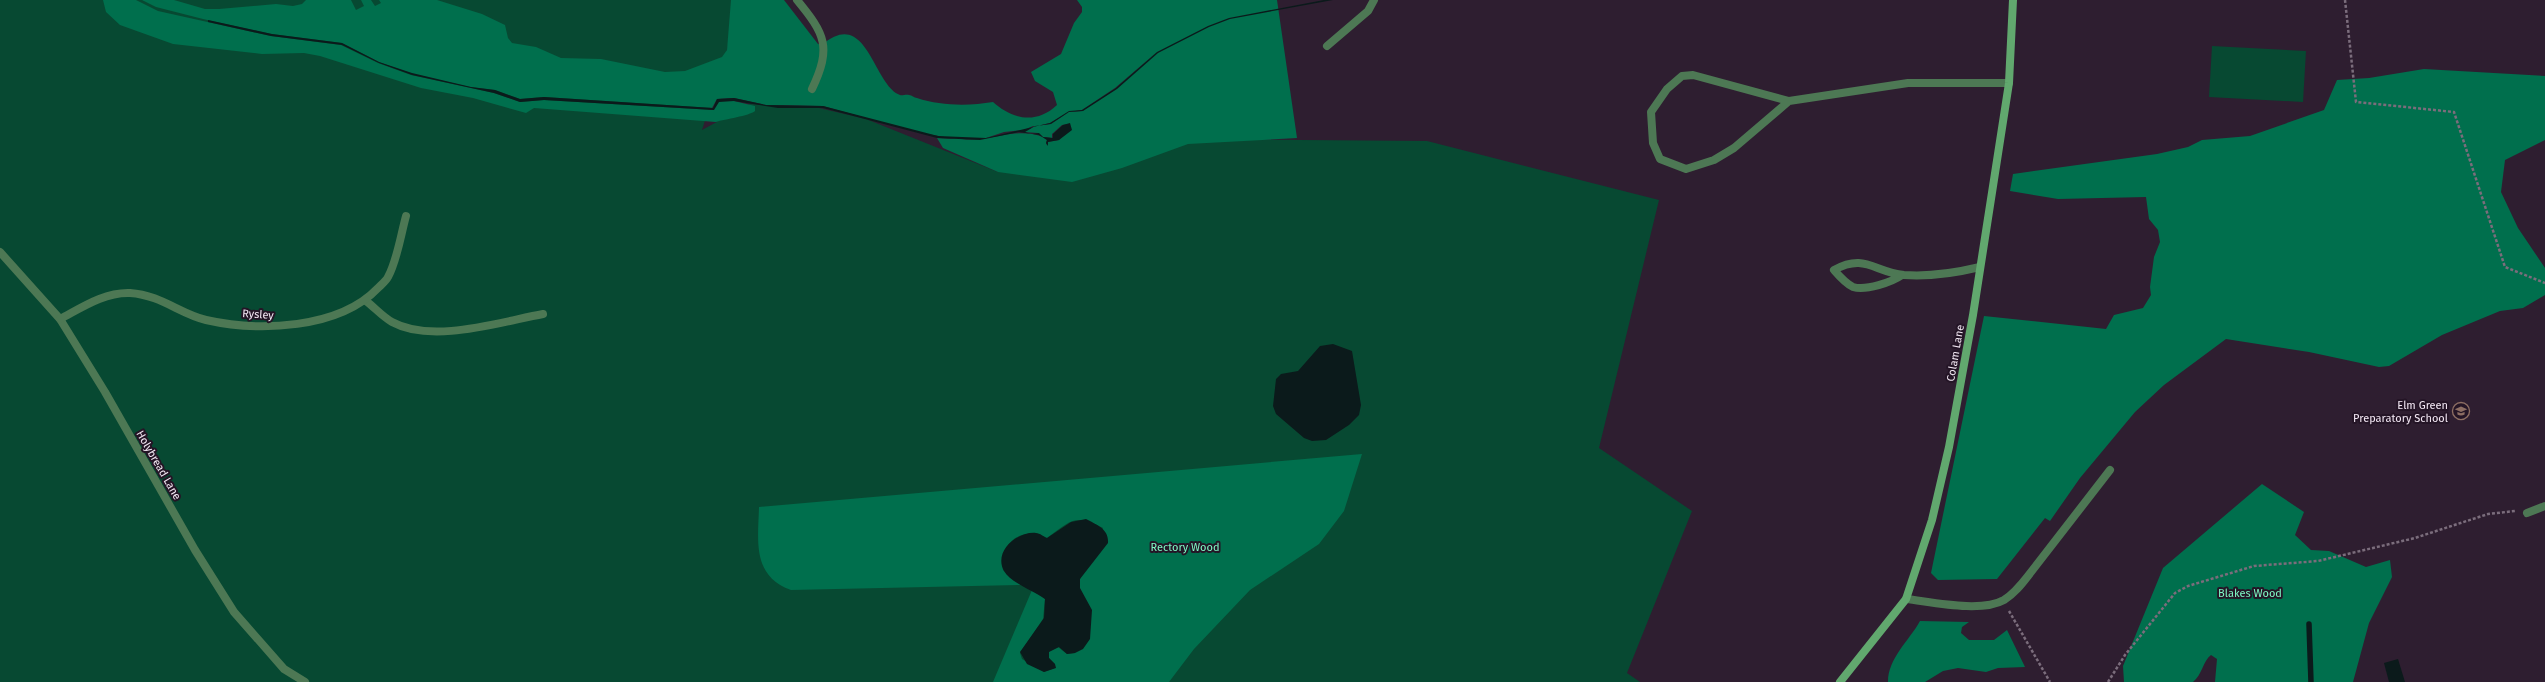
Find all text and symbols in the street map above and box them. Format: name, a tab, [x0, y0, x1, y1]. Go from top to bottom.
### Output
street label: Rysley	[242, 307, 275, 322]
street label: Colam Lane	[1944, 324, 1967, 383]
place label: Elm Green Preparatory School	[2353, 399, 2448, 425]
school or university icon: Elm Green Preparatory School	[2451, 401, 2471, 421]
street label: Holybread Lane	[133, 428, 184, 502]
park label: Rectory Wood	[1151, 541, 1219, 554]
park label: Blakes Wood	[2218, 587, 2282, 600]

